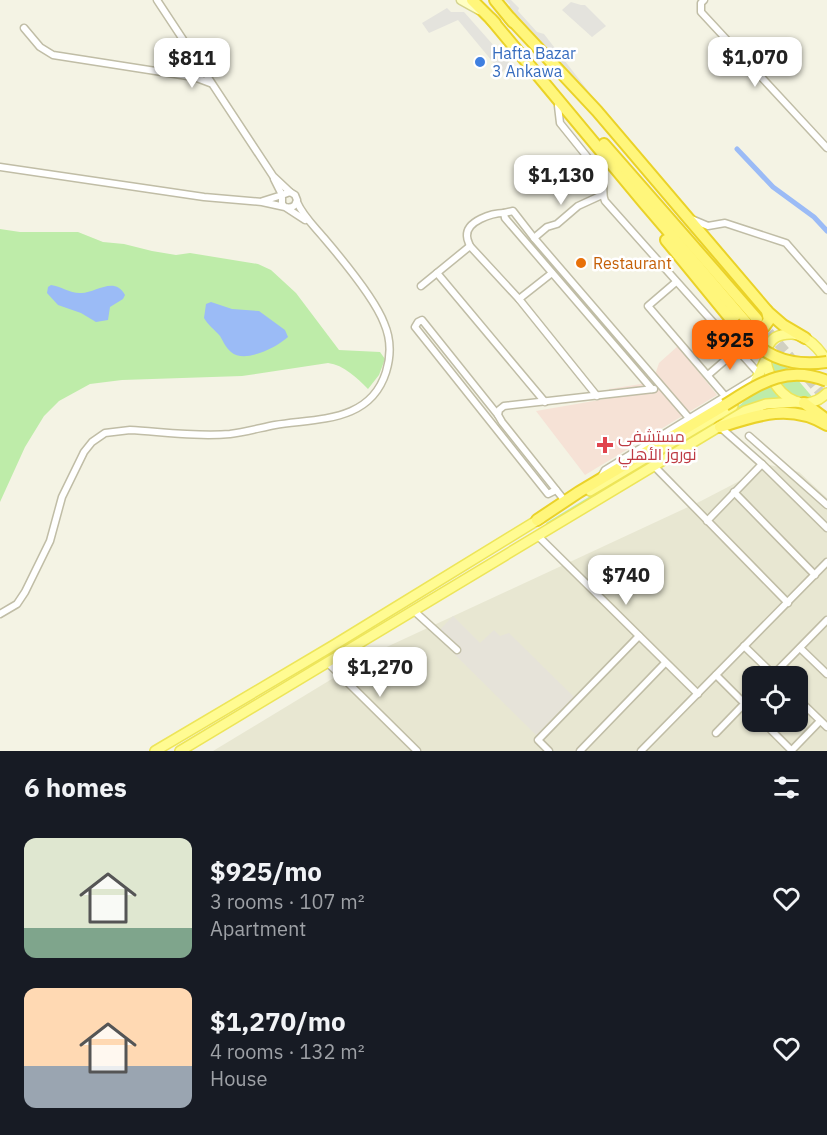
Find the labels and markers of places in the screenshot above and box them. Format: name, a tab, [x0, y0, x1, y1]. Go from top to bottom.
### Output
pin: $1,070	[706, 37, 804, 88]
pin: $811	[156, 38, 228, 89]
place label: Hafta Bazar 3 Ankawa	[492, 43, 576, 81]
marker: Hafta Bazar 3 Ankawa	[473, 55, 487, 69]
pin: $1,130	[512, 155, 610, 206]
place label: Restaurant	[593, 253, 672, 273]
marker: Restaurant	[574, 256, 588, 270]
pin: $925	[694, 320, 766, 371]
place label: مستشفى نوروز الأهلي	[618, 426, 697, 468]
marker: مستشفى نوروز الأهلي	[596, 436, 614, 454]
pin: $740	[590, 555, 662, 606]
pin: $1,270	[331, 647, 429, 698]

